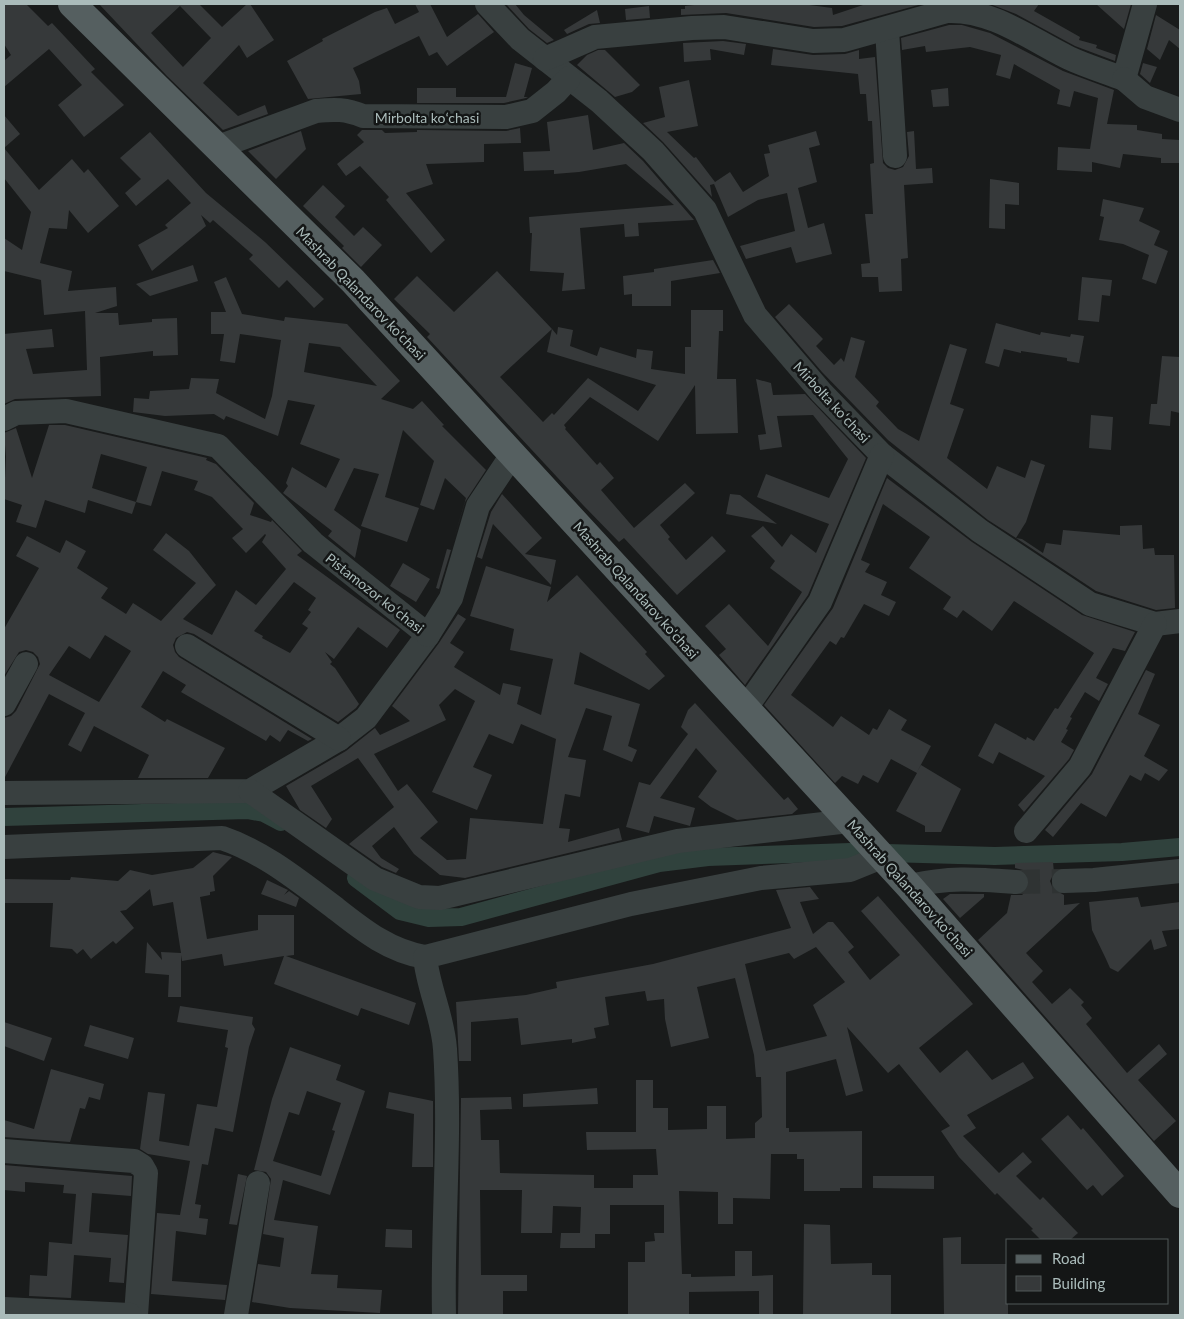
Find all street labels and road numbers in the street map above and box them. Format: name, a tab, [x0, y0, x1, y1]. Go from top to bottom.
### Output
street label: Mirbolta koʻchasi	[375, 109, 479, 126]
street label: Mashrab Qalandarov ko'chasi	[293, 223, 429, 363]
street label: Mirbolta koʻchasi	[790, 358, 874, 446]
street label: Mashrab Qalandarov ko'chasi	[570, 518, 702, 662]
street label: Pistamozor koʻchasi	[322, 549, 428, 637]
street label: Mashrab Qalandarov ko'chasi	[844, 816, 976, 960]

